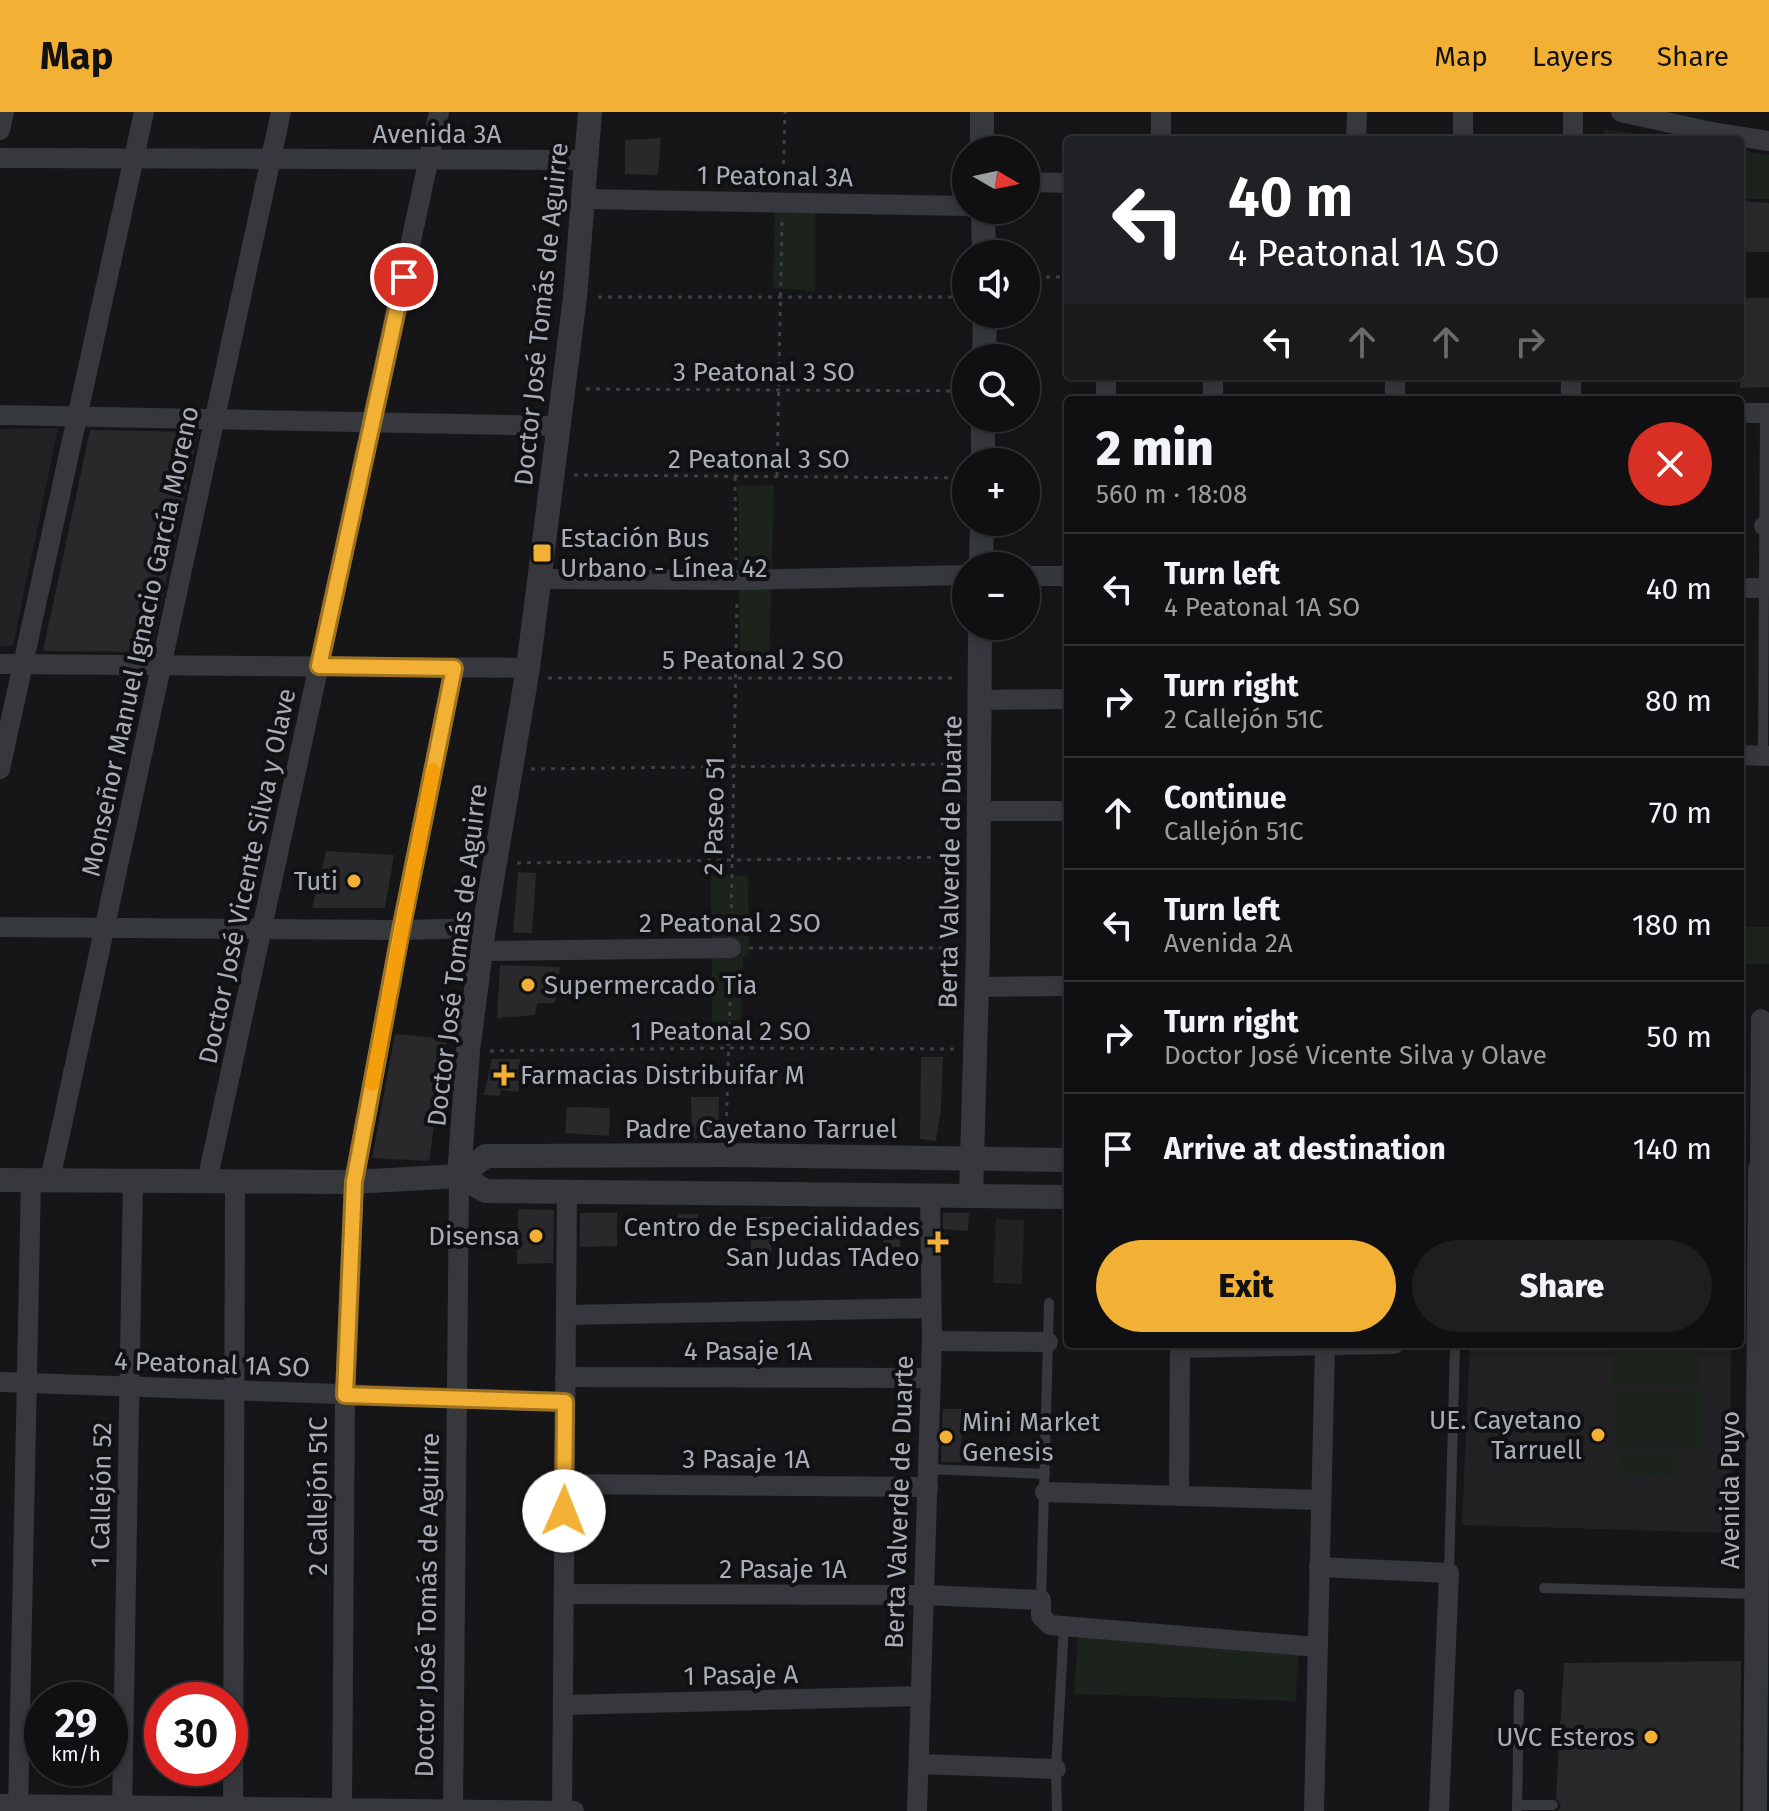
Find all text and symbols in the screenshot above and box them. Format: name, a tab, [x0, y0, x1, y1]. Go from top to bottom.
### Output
text: Map	[40, 33, 113, 79]
text: Map	[1434, 40, 1488, 73]
text: Layers	[1532, 40, 1613, 73]
text: Share	[1657, 40, 1729, 73]
street label: Avenida 3A	[373, 119, 501, 150]
north arrow	[952, 136, 1040, 224]
map controls	[952, 136, 1040, 640]
street label: Doctor José Tomás de Aguirre	[508, 141, 575, 487]
street label: 1 Peatonal 3A	[697, 160, 853, 193]
text: 40 m	[1228, 164, 1353, 231]
icon: left	[1096, 168, 1200, 272]
text: 4 Peatonal 1A SO	[1228, 232, 1500, 276]
button: sound	[952, 240, 1040, 328]
pin	[370, 243, 438, 311]
icon: arrive	[382, 255, 426, 299]
icon: left	[1256, 320, 1300, 364]
icon: ahead	[1340, 320, 1384, 364]
icon: ahead	[1424, 320, 1468, 364]
icon: right	[1508, 320, 1552, 364]
button: search	[952, 344, 1040, 432]
street label: 3 Peatonal 3 SO	[673, 357, 855, 388]
street label: Monseñor Manuel Ignacio García Moreno	[75, 403, 206, 879]
text: 2 min	[1096, 420, 1214, 478]
button: close	[1628, 422, 1712, 506]
street label: 2 Peatonal 3 SO	[668, 444, 850, 475]
button: +	[952, 448, 1040, 536]
text: 560 m · 18:08	[1096, 479, 1247, 510]
place label: Estación Bus Urbano - Línea 42	[560, 523, 768, 584]
marker: Estación Bus Urbano - Línea 42	[531, 542, 553, 564]
button: −	[952, 552, 1040, 640]
text: Turn left	[1164, 556, 1280, 592]
icon: left	[1096, 567, 1140, 611]
text: 40 m	[1646, 571, 1712, 607]
text: 4 Peatonal 1A SO	[1164, 592, 1360, 623]
street label: 5 Peatonal 2 SO	[662, 645, 844, 676]
text: Turn right	[1164, 668, 1299, 704]
icon: right	[1096, 679, 1140, 723]
text: 80 m	[1645, 683, 1712, 719]
street label: Doctor José Vicente Silva y Olave	[193, 686, 302, 1067]
text: 2 Callejón 51C	[1164, 704, 1323, 735]
street label: Berta Valverde de Duarte	[932, 715, 969, 1009]
street label: 2 Paseo 51	[698, 756, 731, 876]
text: Continue	[1164, 780, 1287, 816]
street label: Doctor José Tomás de Aguirre	[421, 782, 494, 1128]
icon: ahead	[1096, 791, 1140, 835]
text: 70 m	[1649, 795, 1712, 831]
text: Callejón 51C	[1164, 816, 1304, 847]
place label: Tuti	[294, 866, 338, 897]
marker: Tuti	[345, 872, 363, 890]
text: Turn left	[1164, 892, 1280, 928]
icon: left	[1096, 903, 1140, 947]
text: 180 m	[1632, 907, 1712, 943]
street label: 2 Peatonal 2 SO	[639, 908, 821, 939]
text: Avenida 2A	[1164, 928, 1293, 959]
place label: Supermercado Tia	[544, 970, 758, 1001]
marker: Supermercado Tia	[519, 976, 537, 994]
text: Turn right	[1164, 1004, 1299, 1040]
icon: right	[1096, 1015, 1140, 1059]
street label: 1 Peatonal 2 SO	[631, 1016, 811, 1047]
text: 50 m	[1647, 1019, 1712, 1055]
text: Doctor José Vicente Silva y Olave	[1164, 1040, 1547, 1071]
place label: Farmacias Distribuifar M	[520, 1060, 805, 1091]
marker: Farmacias Distribuifar M	[495, 1066, 513, 1084]
street label: Padre Cayetano Tarruel	[625, 1114, 898, 1145]
icon: arrive	[1096, 1127, 1140, 1171]
text: Arrive at destination	[1164, 1131, 1446, 1167]
text: 140 m	[1633, 1131, 1712, 1167]
place label: Centro de Especialidades San Judas TAdeo	[624, 1212, 920, 1273]
place label: Disensa	[428, 1221, 520, 1252]
marker: Disensa	[527, 1227, 545, 1245]
marker: Centro de Especialidades San Judas TAdeo	[927, 1231, 949, 1253]
button: Exit	[1096, 1240, 1396, 1332]
button: Share	[1412, 1240, 1712, 1332]
street label: 4 Pasaje 1A	[684, 1336, 812, 1367]
street label: 4 Peatonal 1A SO	[113, 1346, 311, 1383]
street label: Berta Valverde de Duarte	[879, 1355, 920, 1649]
place label: UE. Cayetano Tarruell	[1429, 1405, 1582, 1466]
place label: Mini Market Genesis	[962, 1407, 1101, 1468]
street label: Avenida Puyo	[1715, 1411, 1746, 1569]
street label: 2 Callejón 51C	[303, 1416, 334, 1576]
street label: 1 Callejón 52	[85, 1422, 118, 1568]
marker: UE. Cayetano Tarruell	[1589, 1426, 1607, 1444]
marker: Mini Market Genesis	[937, 1428, 955, 1446]
street label: Doctor José Tomás de Aguirre	[409, 1432, 446, 1778]
street label: 3 Pasaje 1A	[682, 1444, 810, 1475]
position arrow	[522, 1469, 606, 1553]
street label: 2 Pasaje 1A	[719, 1554, 847, 1585]
street label: 1 Pasaje A	[683, 1659, 799, 1692]
speed limit sign: 30	[144, 1682, 248, 1786]
text: 29	[55, 1700, 97, 1748]
place label: UVC Esteros	[1496, 1722, 1635, 1753]
marker: UVC Esteros	[1642, 1728, 1660, 1746]
text: km/h	[51, 1742, 101, 1766]

